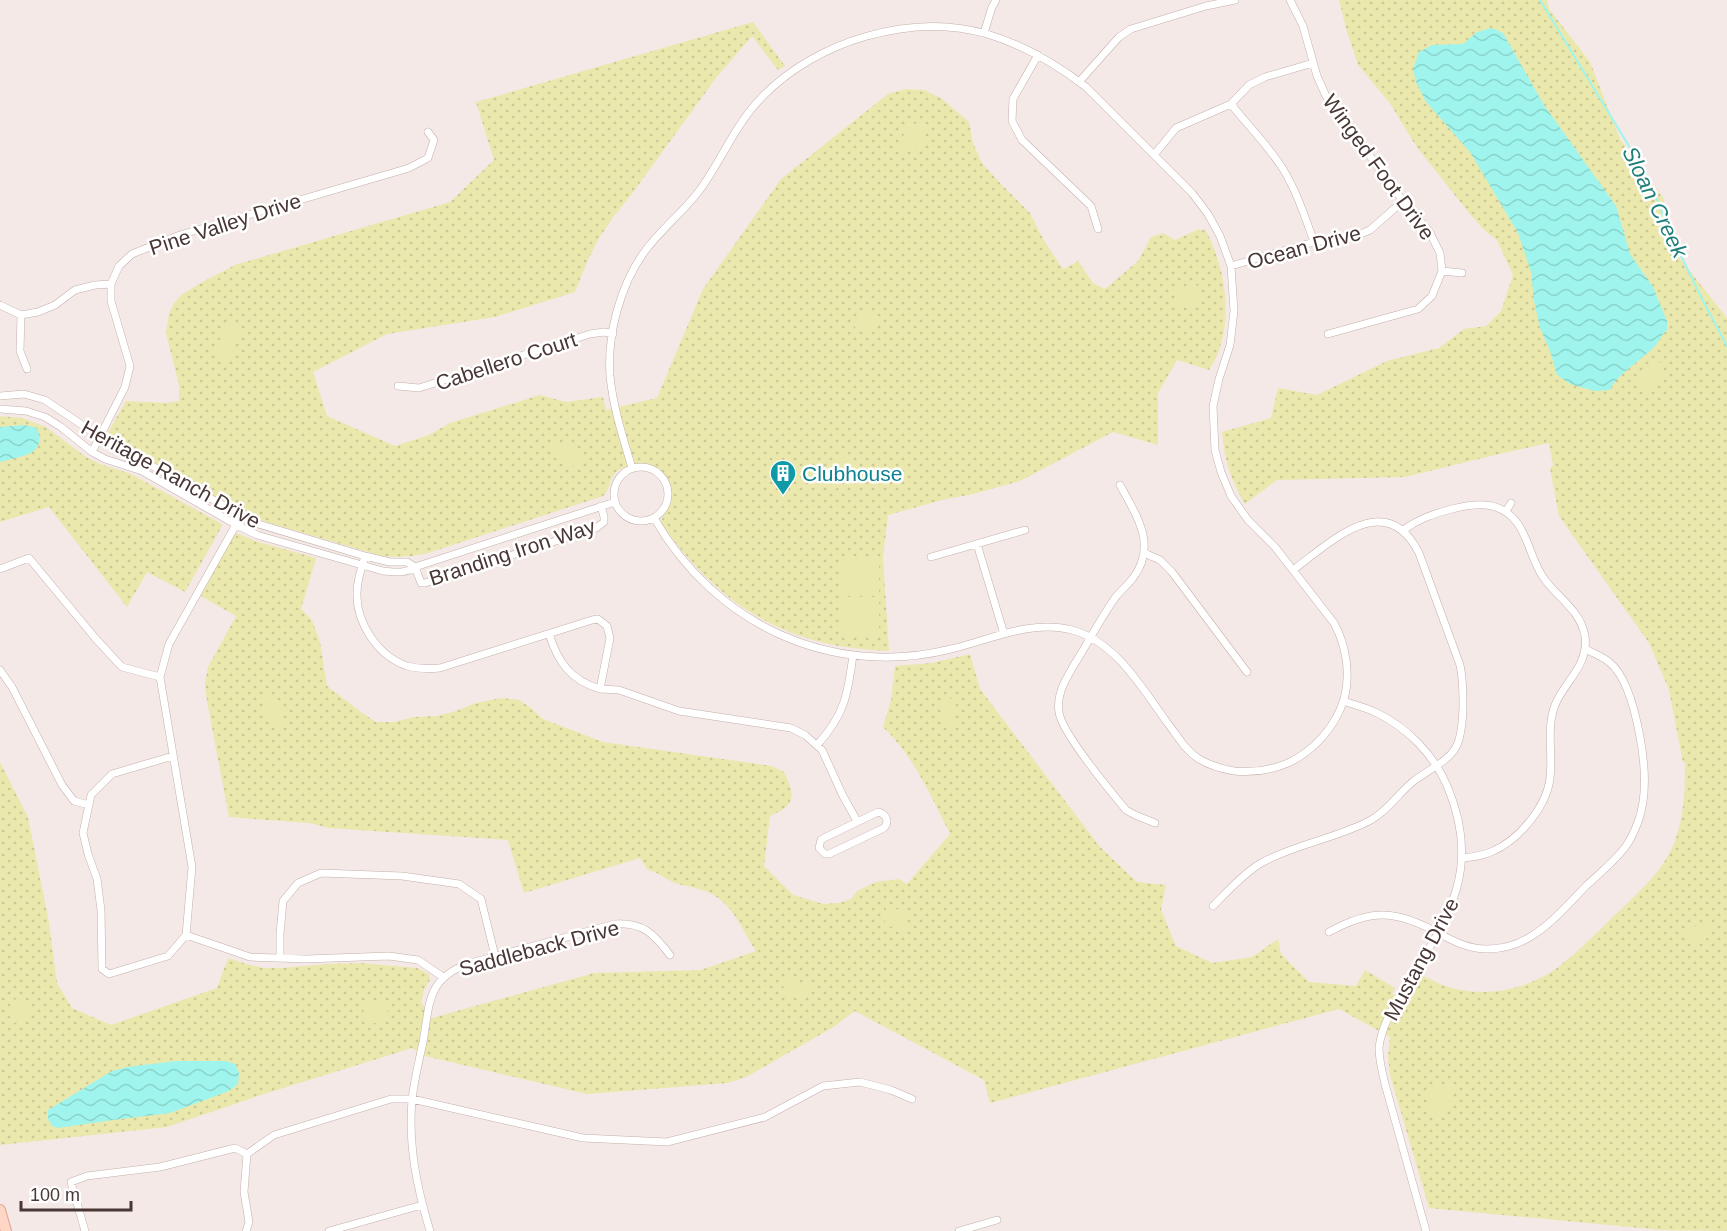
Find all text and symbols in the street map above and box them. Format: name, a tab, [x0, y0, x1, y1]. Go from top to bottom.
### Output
street label: Winged Foot Drive	[1319, 90, 1439, 244]
water label: Sloan Creek	[1617, 142, 1693, 263]
street label: Pine Valley Drive	[146, 189, 304, 259]
street label: Ocean Drive	[1245, 221, 1363, 273]
street label: Cabellero Court	[433, 327, 580, 395]
street label: Heritage Ranch Drive	[78, 415, 264, 533]
building icon: Clubhouse	[768, 458, 798, 496]
place label: Clubhouse	[802, 462, 902, 485]
street label: Branding Iron Way	[426, 514, 598, 590]
street label: Mustang Drive	[1379, 894, 1463, 1024]
street label: Saddleback Drive	[457, 916, 621, 980]
scale bar	[21, 1174, 130, 1212]
text: 100 m	[30, 1185, 80, 1205]

